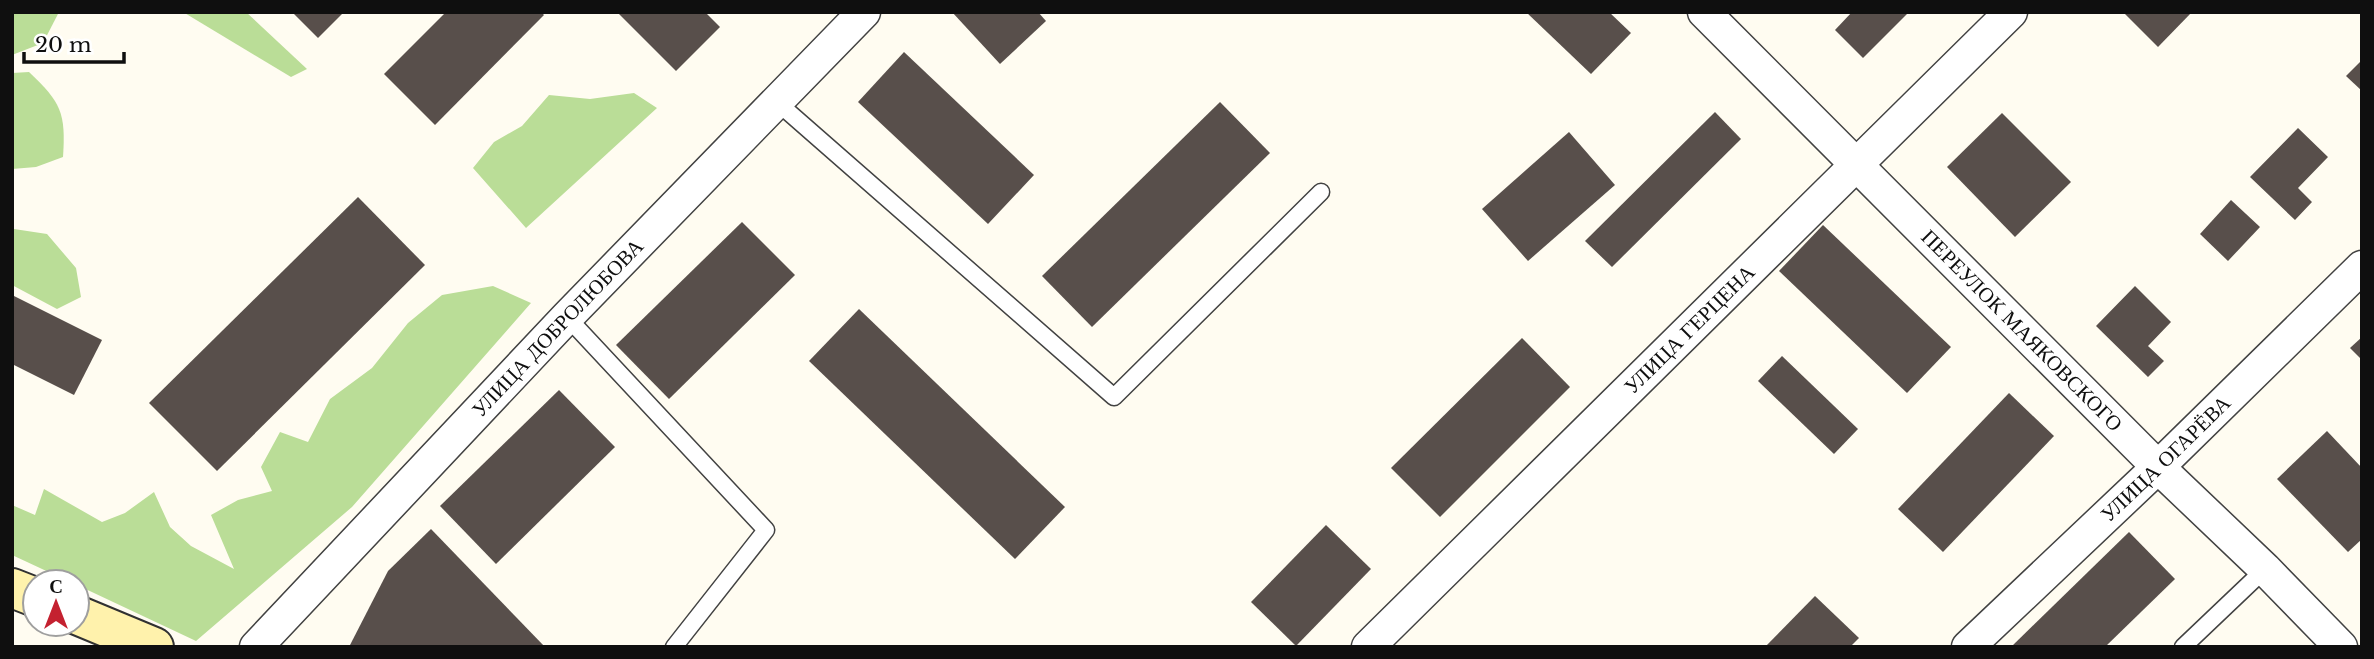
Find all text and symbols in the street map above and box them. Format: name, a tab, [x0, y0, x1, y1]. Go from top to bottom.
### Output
scale bar	[24, 21, 124, 65]
text: 20 m	[35, 32, 92, 58]
street label: ПЕРЕУЛОК МАЯКОВСКОГО	[1916, 224, 2128, 437]
street label: УЛИЦА ДОБРОЛЮБОВА	[466, 233, 649, 423]
street label: УЛИЦА ГЕРЦЕНА	[1619, 259, 1761, 400]
street label: УЛИЦА ОГАРЁВА	[2095, 389, 2237, 527]
north arrow	[21, 568, 91, 638]
text: С	[49, 575, 63, 598]

